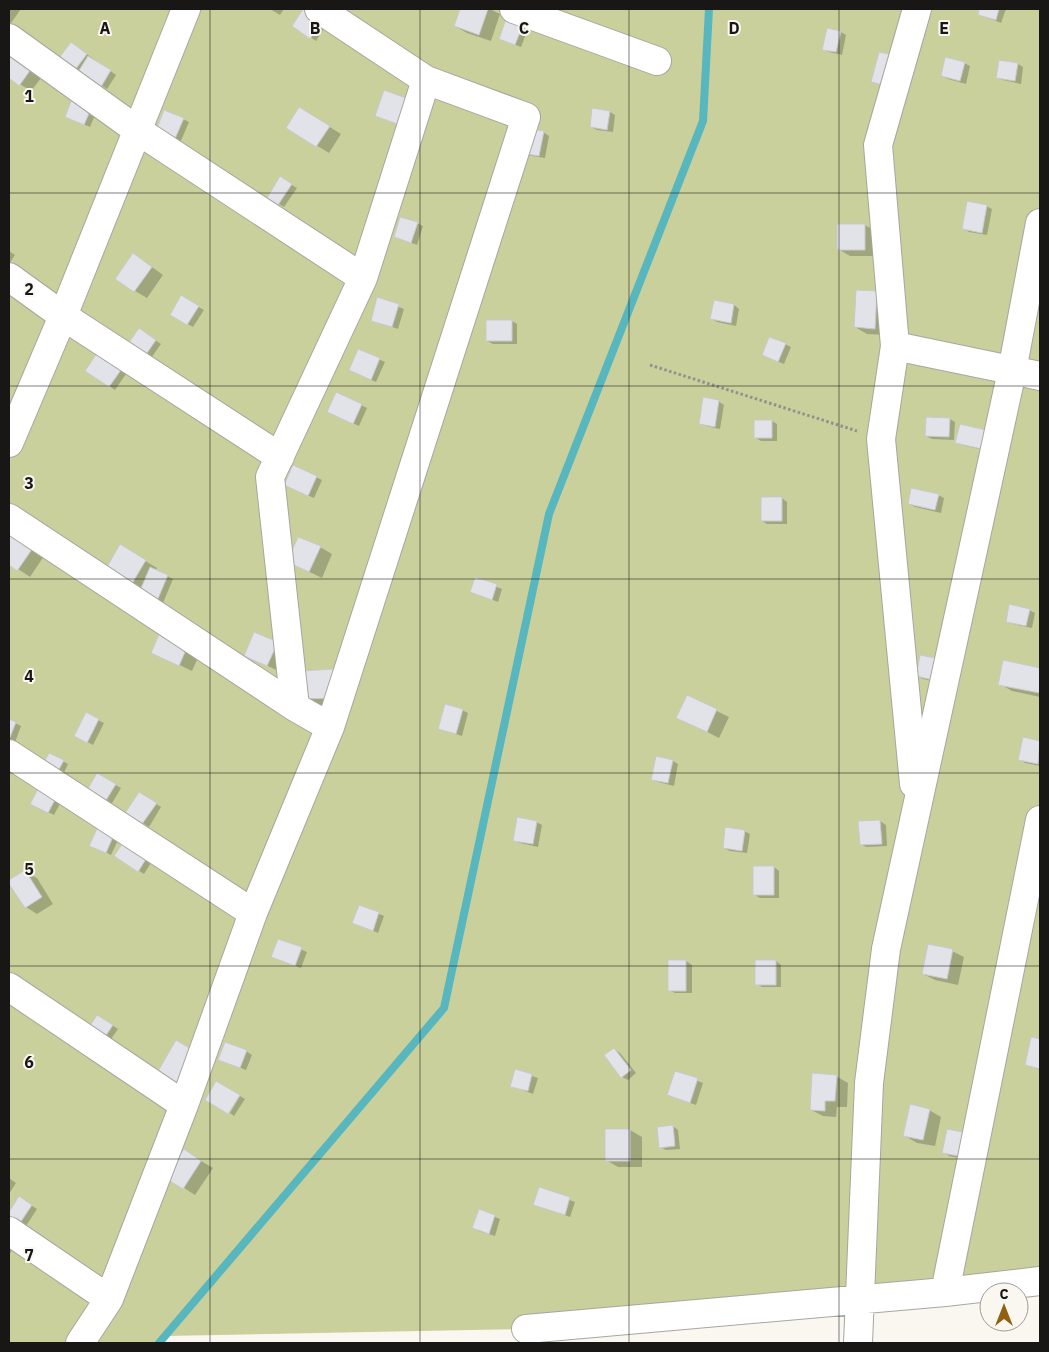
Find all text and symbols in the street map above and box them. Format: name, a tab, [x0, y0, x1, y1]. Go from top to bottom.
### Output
text: A	[100, 18, 111, 38]
text: B	[310, 18, 321, 38]
text: C	[519, 18, 529, 38]
text: D	[728, 18, 740, 38]
text: E	[939, 18, 949, 38]
text: 1	[24, 86, 34, 106]
text: 2	[24, 279, 34, 299]
text: 3	[24, 473, 34, 493]
text: 4	[24, 666, 34, 686]
text: 5	[24, 859, 34, 879]
text: 6	[24, 1052, 34, 1072]
text: 7	[24, 1245, 34, 1265]
north arrow	[979, 1282, 1029, 1332]
text: С	[999, 1285, 1009, 1303]

